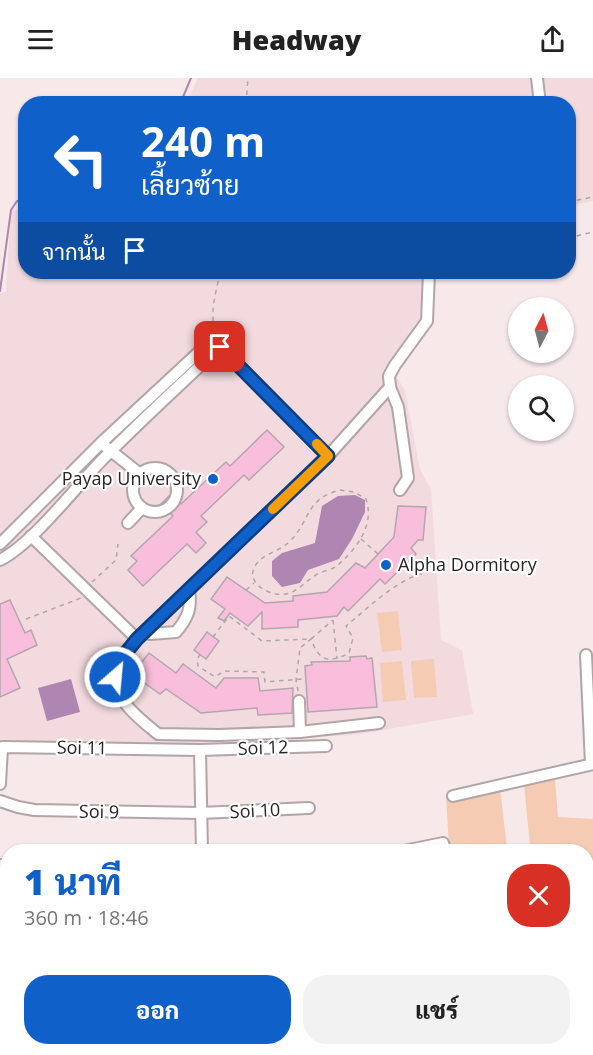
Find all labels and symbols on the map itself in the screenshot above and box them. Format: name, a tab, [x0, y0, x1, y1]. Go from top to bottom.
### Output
north arrow	[508, 297, 574, 363]
pin	[194, 321, 245, 372]
place label: Payap University	[62, 466, 202, 490]
marker: Payap University	[206, 472, 220, 486]
place label: Alpha Dormitory	[398, 552, 538, 576]
marker: Alpha Dormitory	[379, 558, 393, 572]
position arrow	[83, 645, 147, 709]
street label: Soi 12	[237, 734, 289, 760]
street label: Soi 11	[57, 735, 107, 759]
street label: Soi 10	[229, 797, 281, 823]
street label: Soi 9	[79, 799, 119, 823]

